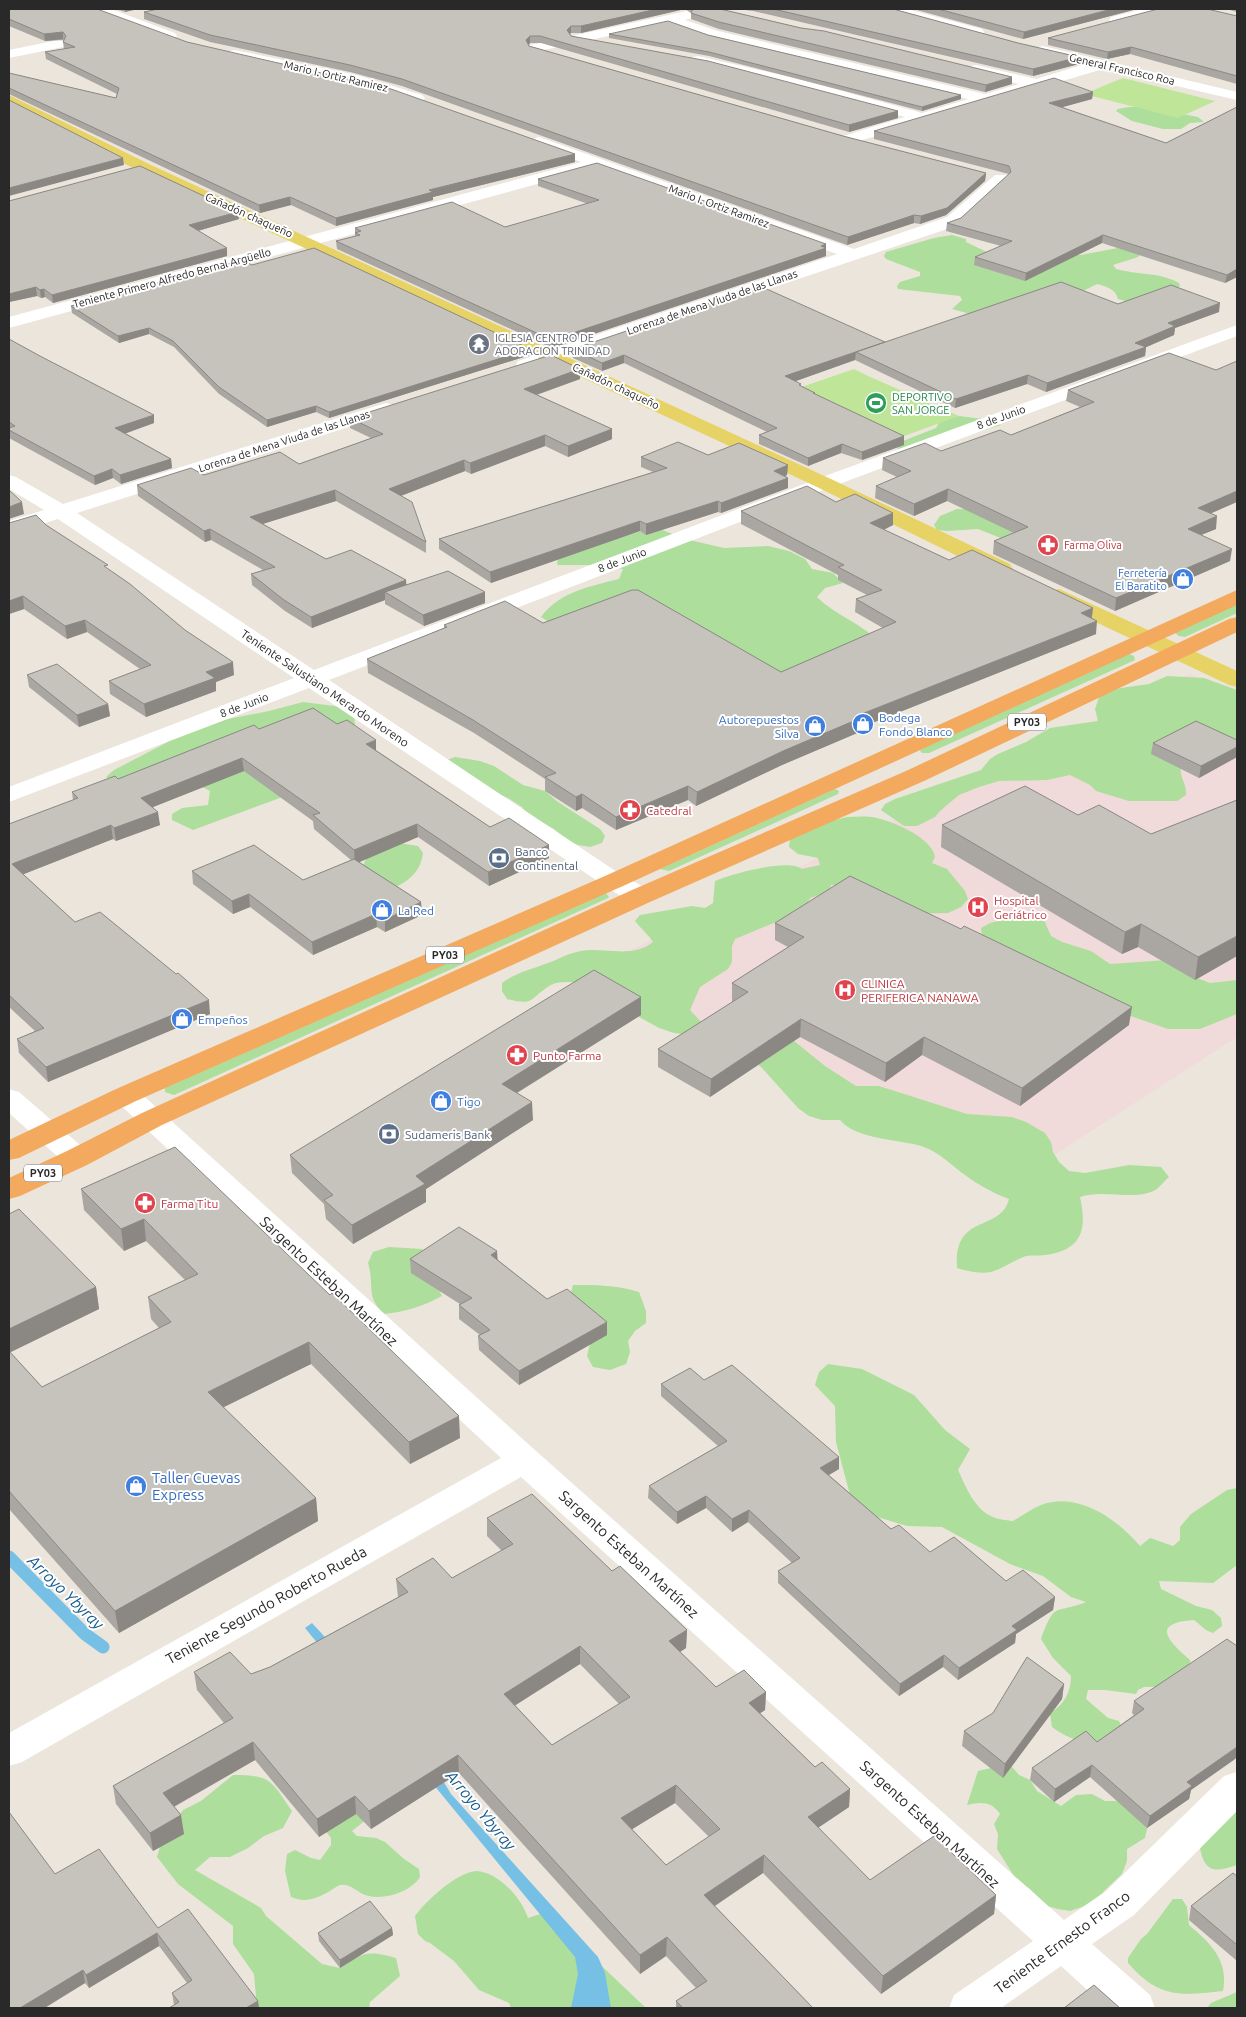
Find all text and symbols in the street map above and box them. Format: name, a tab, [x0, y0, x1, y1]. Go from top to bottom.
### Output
street label: General Francisco Roa	[1068, 51, 1176, 87]
street label: Mario I. Ortiz Ramirez	[283, 58, 389, 94]
street label: Mario I. Ortiz Ramirez	[667, 182, 771, 230]
street label: Cañadón chaqueño	[203, 190, 295, 240]
street label: Teniente Primero Alfredo Bernal Argüello	[72, 246, 272, 310]
street label: Lorenza de Mena Viuda de las Llanas	[625, 267, 799, 337]
temple icon: IGLESIA CENTRO DE ADORACION TRINIDAD	[467, 332, 491, 356]
place label: IGLESIA CENTRO DE ADORACION TRINIDAD	[495, 332, 610, 357]
street label: Cañadón chaqueño	[571, 361, 661, 411]
sports icon: DEPORTIVO SAN JORGE	[864, 391, 888, 415]
place label: DEPORTIVO SAN JORGE	[892, 391, 952, 416]
street label: 8 de Junio	[975, 403, 1027, 431]
street label: Lorenza de Mena Viuda de las Llanas	[197, 407, 371, 474]
pharmacy icon: Farma Oliva	[1036, 533, 1060, 557]
place label: Farma Oliva	[1064, 539, 1122, 551]
street label: 8 de Junio	[596, 545, 648, 575]
place label: Ferretería El Baratito	[1115, 567, 1167, 592]
shop icon: Ferretería El Baratito	[1171, 567, 1195, 591]
street label: Teniente Salustiano Merardo Moreno	[239, 627, 411, 749]
street label: 8 de Junio	[218, 690, 270, 720]
place label: Bodega Fondo Blanco	[879, 711, 952, 738]
shop icon: Bodega Fondo Blanco	[851, 712, 875, 736]
place label: Autorepuestos Silva	[719, 713, 799, 740]
shop icon: Autorepuestos Silva	[803, 714, 827, 738]
road number: PY03	[1008, 714, 1046, 730]
pharmacy icon: Catedral	[618, 798, 642, 822]
place label: Catedral	[646, 804, 692, 817]
place label: Banco Continental	[515, 845, 578, 872]
bank icon: Banco Continental	[487, 846, 511, 870]
place label: Hospital Geriátrico	[994, 894, 1047, 921]
hospital icon: Hospital Geriátrico	[966, 895, 990, 919]
shop icon: La Red	[370, 898, 394, 922]
place label: La Red	[398, 904, 434, 917]
road number: PY03	[426, 946, 464, 964]
place label: CLINICA PERIFERICA NANAWA	[861, 977, 979, 1004]
hospital icon: CLINICA PERIFERICA NANAWA	[833, 978, 857, 1002]
shop icon: Empeños	[170, 1007, 194, 1031]
place label: Empeños	[198, 1013, 248, 1026]
pharmacy icon: Punto Farma	[505, 1043, 529, 1067]
place label: Punto Farma	[533, 1049, 601, 1062]
shop icon: Tigo	[429, 1089, 453, 1113]
place label: Tigo	[457, 1095, 481, 1108]
bank icon: Sudameris Bank	[377, 1122, 401, 1146]
place label: Sudameris Bank	[405, 1128, 490, 1141]
road number: PY03	[24, 1164, 62, 1182]
pharmacy icon: Farma Titu	[133, 1191, 157, 1215]
place label: Farma Titu	[161, 1197, 218, 1210]
street label: Sargento Esteban Martínez	[257, 1213, 401, 1349]
place label: Taller Cuevas Express	[152, 1469, 240, 1503]
shop icon: Taller Cuevas Express	[124, 1474, 148, 1498]
street label: Sargento Esteban Martínez	[556, 1487, 702, 1621]
street label: Teniente Segundo Roberto Rueda	[163, 1543, 369, 1667]
water label: Arroyo Ybyray	[24, 1551, 108, 1633]
street label: Sargento Esteban Martínez	[857, 1757, 1003, 1891]
water label: Arroyo Ybyray	[442, 1766, 520, 1854]
street label: Teniente Ernesto Franco	[991, 1887, 1133, 1997]

